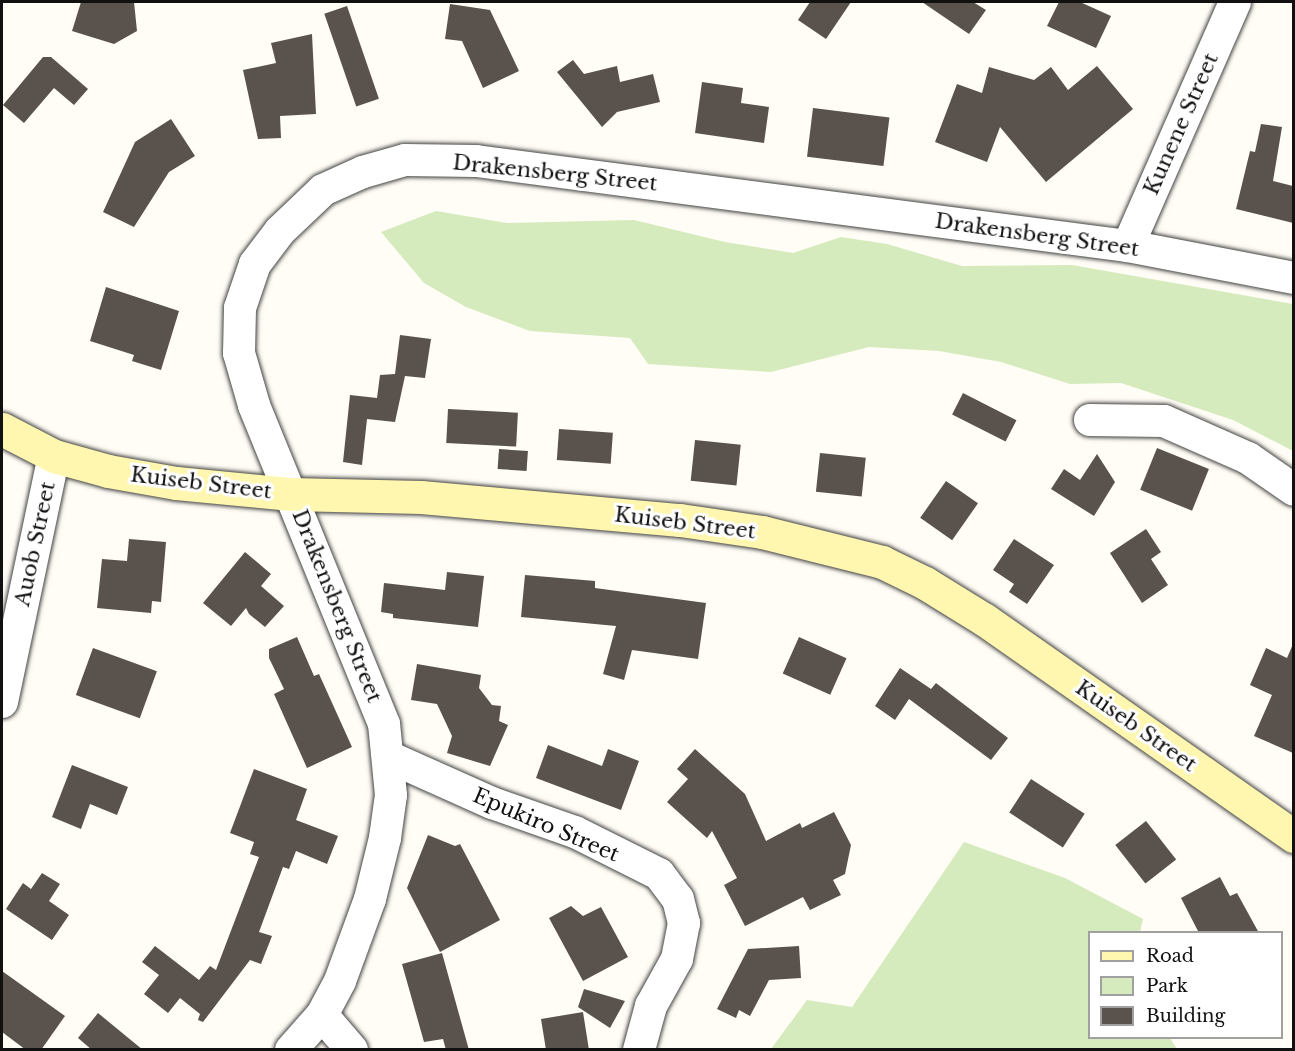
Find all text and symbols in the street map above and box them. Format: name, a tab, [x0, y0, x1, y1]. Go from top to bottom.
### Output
street label: Kunene Street	[1138, 49, 1224, 199]
street label: Drakensberg Street	[451, 150, 659, 196]
street label: Drakensberg Street	[933, 208, 1141, 262]
street label: Kuiseb Street	[129, 462, 273, 504]
street label: Auob Street	[10, 479, 60, 609]
street label: Kuiseb Street	[613, 502, 757, 544]
street label: Drakensberg Street	[287, 506, 387, 706]
street label: Kuiseb Street	[1071, 675, 1201, 777]
street label: Epukiro Street	[469, 783, 623, 867]
legend	[1088, 931, 1283, 1039]
text: Road	[1146, 945, 1194, 967]
text: Park	[1146, 975, 1188, 997]
text: Building	[1146, 1005, 1225, 1027]

